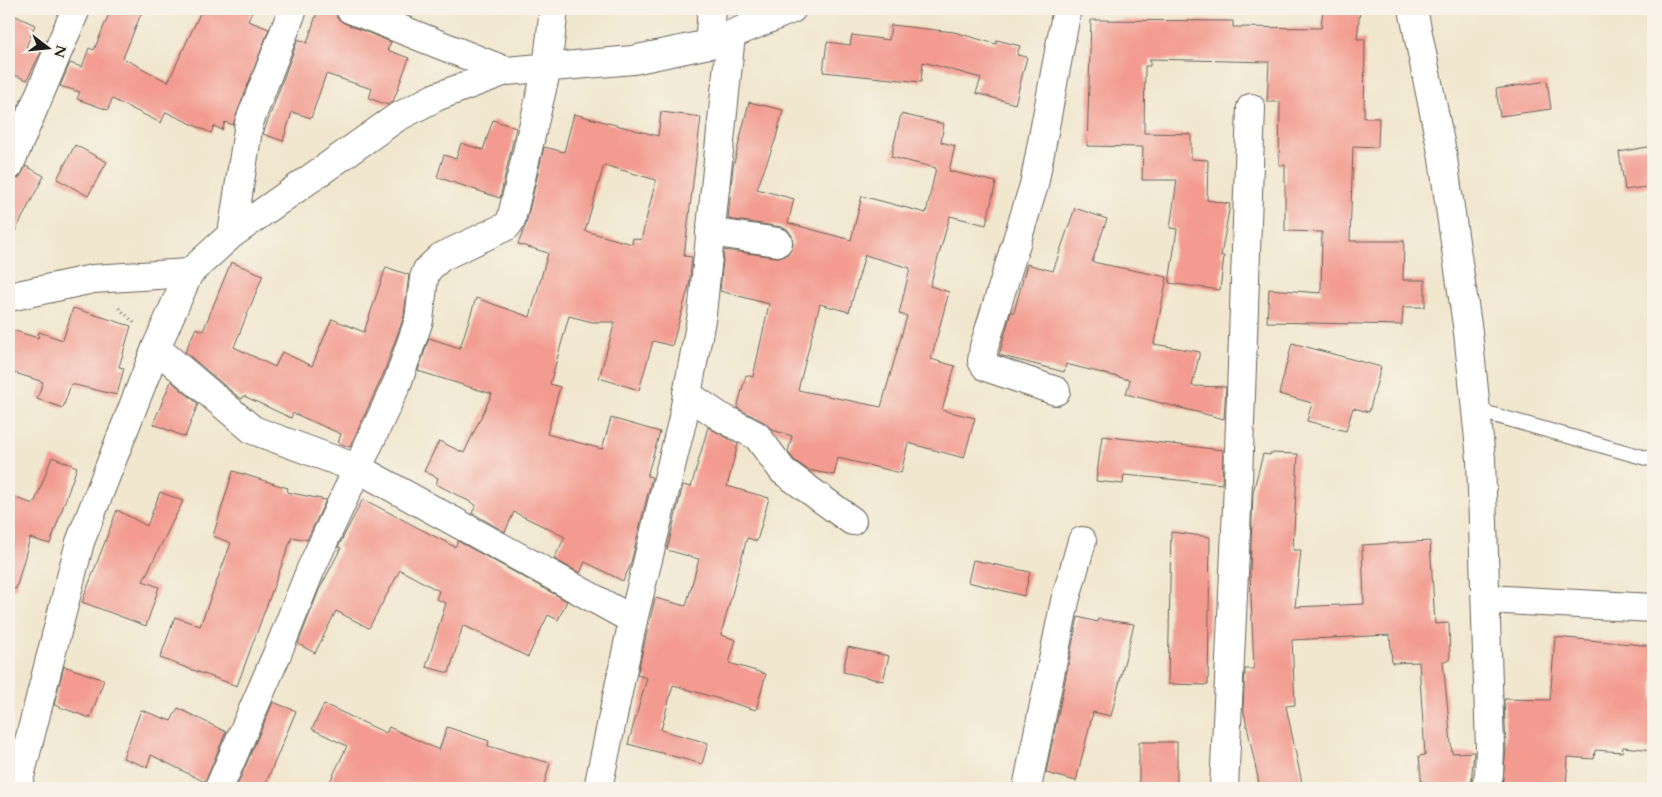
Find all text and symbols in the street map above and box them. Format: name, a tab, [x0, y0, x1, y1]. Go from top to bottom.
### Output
north arrow	[22, 22, 72, 72]
text: N	[49, 43, 71, 60]

